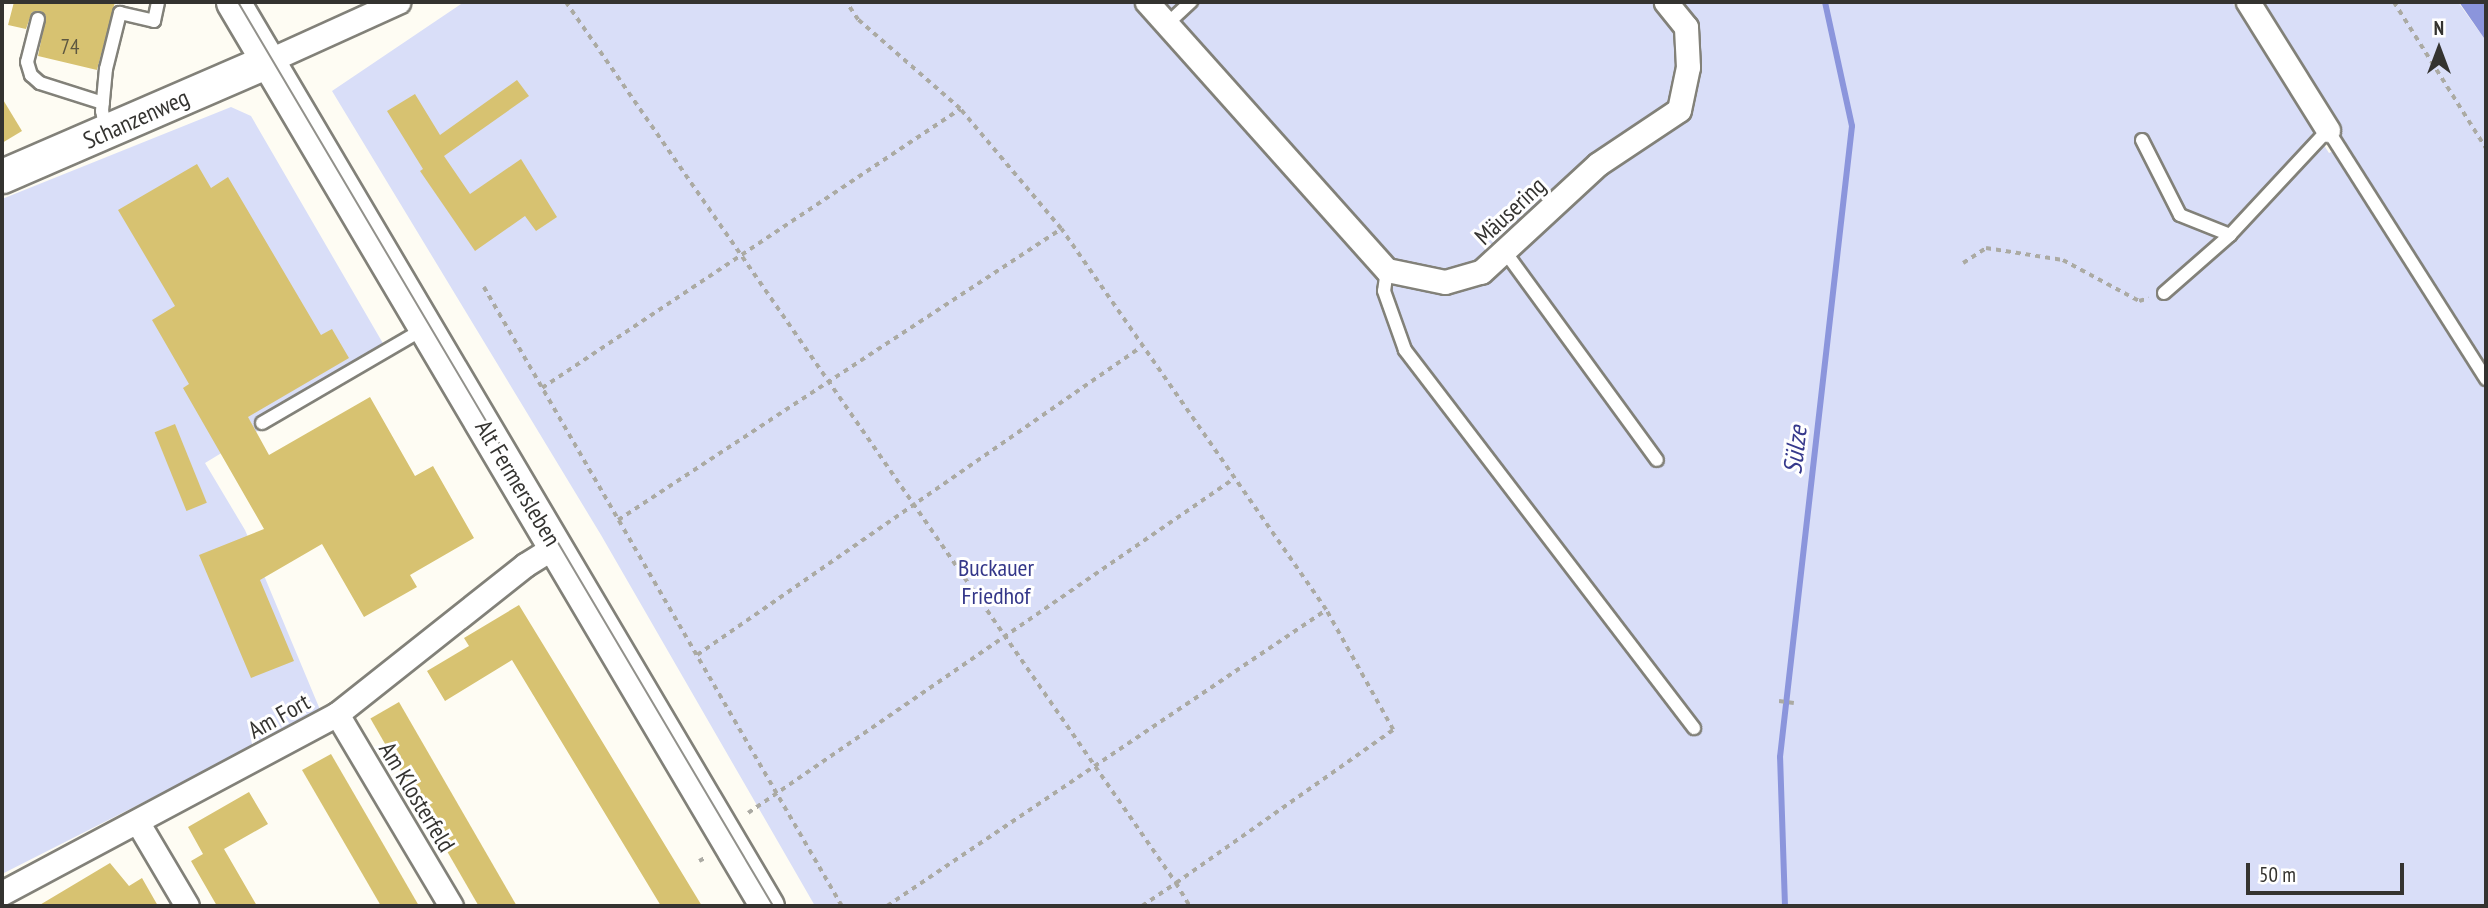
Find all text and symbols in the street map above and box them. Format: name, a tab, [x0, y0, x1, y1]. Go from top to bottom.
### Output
north arrow	[2404, 14, 2474, 84]
text: N	[2434, 16, 2444, 40]
house number: 74	[61, 34, 79, 60]
street label: Schanzenweg	[79, 83, 193, 155]
street label: Mäusering	[1469, 171, 1551, 251]
street label: Alt Fermersleben	[469, 415, 567, 551]
water label: Sülze	[1777, 424, 1813, 476]
park label: Buckauer Friedhof	[958, 554, 1034, 610]
street label: Am Fort	[243, 687, 315, 745]
street label: Am Klosterfeld	[373, 737, 461, 857]
scale bar	[2250, 848, 2408, 892]
text: 50 m	[2259, 861, 2296, 888]

